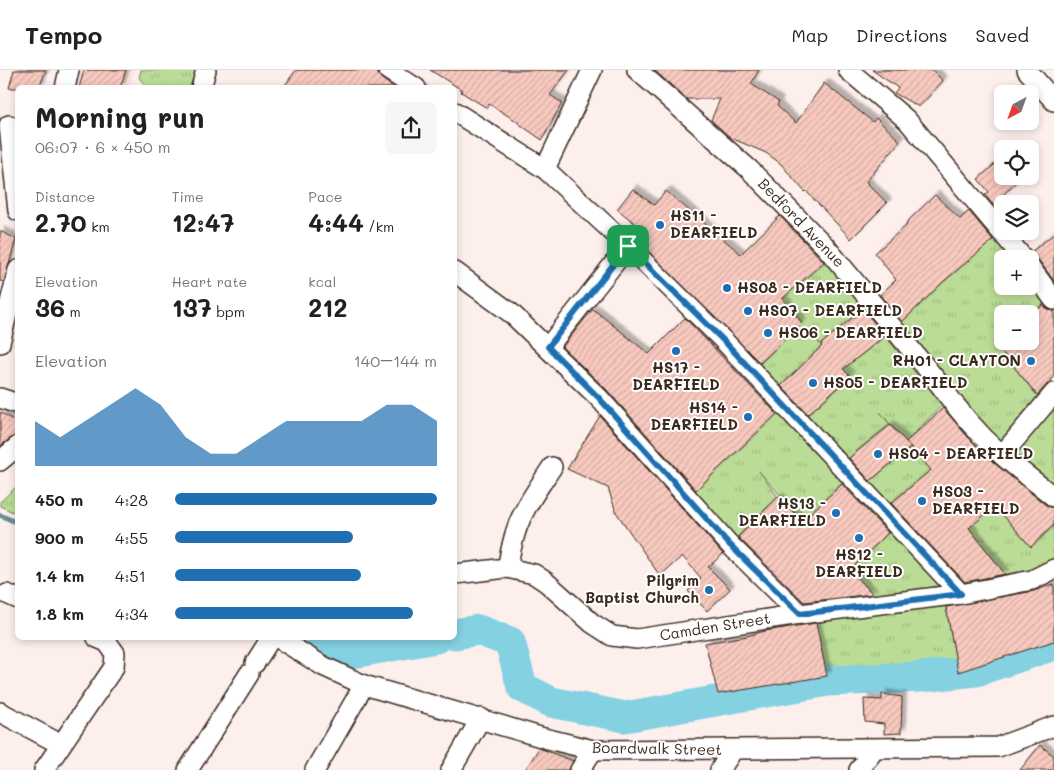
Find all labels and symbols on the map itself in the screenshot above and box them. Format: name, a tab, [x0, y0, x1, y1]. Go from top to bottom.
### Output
north arrow	[994, 85, 1039, 130]
street label: Bedford Avenue	[754, 173, 849, 271]
place label: HS11 - DEARFIELD	[670, 205, 758, 242]
marker: HS11 - DEARFIELD	[654, 219, 666, 231]
pin	[607, 225, 649, 267]
place label: HS08 - DEARFIELD	[737, 277, 882, 297]
marker: HS08 - DEARFIELD	[721, 282, 733, 294]
place label: HS07 - DEARFIELD	[758, 300, 902, 320]
marker: HS07 - DEARFIELD	[742, 305, 754, 317]
place label: HS06 - DEARFIELD	[778, 322, 923, 342]
marker: HS06 - DEARFIELD	[762, 327, 774, 339]
marker: HS17 - DEARFIELD	[670, 345, 682, 357]
place label: RH01 - CLAYTON	[893, 350, 1021, 370]
marker: RH01 - CLAYTON	[1025, 355, 1037, 367]
place label: HS17 - DEARFIELD	[632, 357, 720, 394]
place label: HS05 - DEARFIELD	[823, 372, 968, 392]
marker: HS05 - DEARFIELD	[807, 377, 819, 389]
place label: HS14 - DEARFIELD	[650, 397, 738, 434]
marker: HS14 - DEARFIELD	[742, 411, 754, 423]
place label: HS04 - DEARFIELD	[888, 443, 1033, 463]
marker: HS04 - DEARFIELD	[872, 448, 884, 460]
place label: HS03 - DEARFIELD	[932, 481, 1020, 518]
place label: HS13 - DEARFIELD	[738, 493, 826, 530]
marker: HS03 - DEARFIELD	[916, 495, 928, 507]
marker: HS13 - DEARFIELD	[830, 507, 842, 519]
marker: HS12 - DEARFIELD	[853, 532, 865, 544]
place label: HS12 - DEARFIELD	[815, 544, 903, 581]
place label: Pilgrim Baptist Church	[585, 570, 699, 607]
marker: Pilgrim Baptist Church	[703, 584, 715, 596]
street label: Camden Street	[658, 607, 772, 645]
street label: Boardwalk Street	[592, 737, 722, 759]

